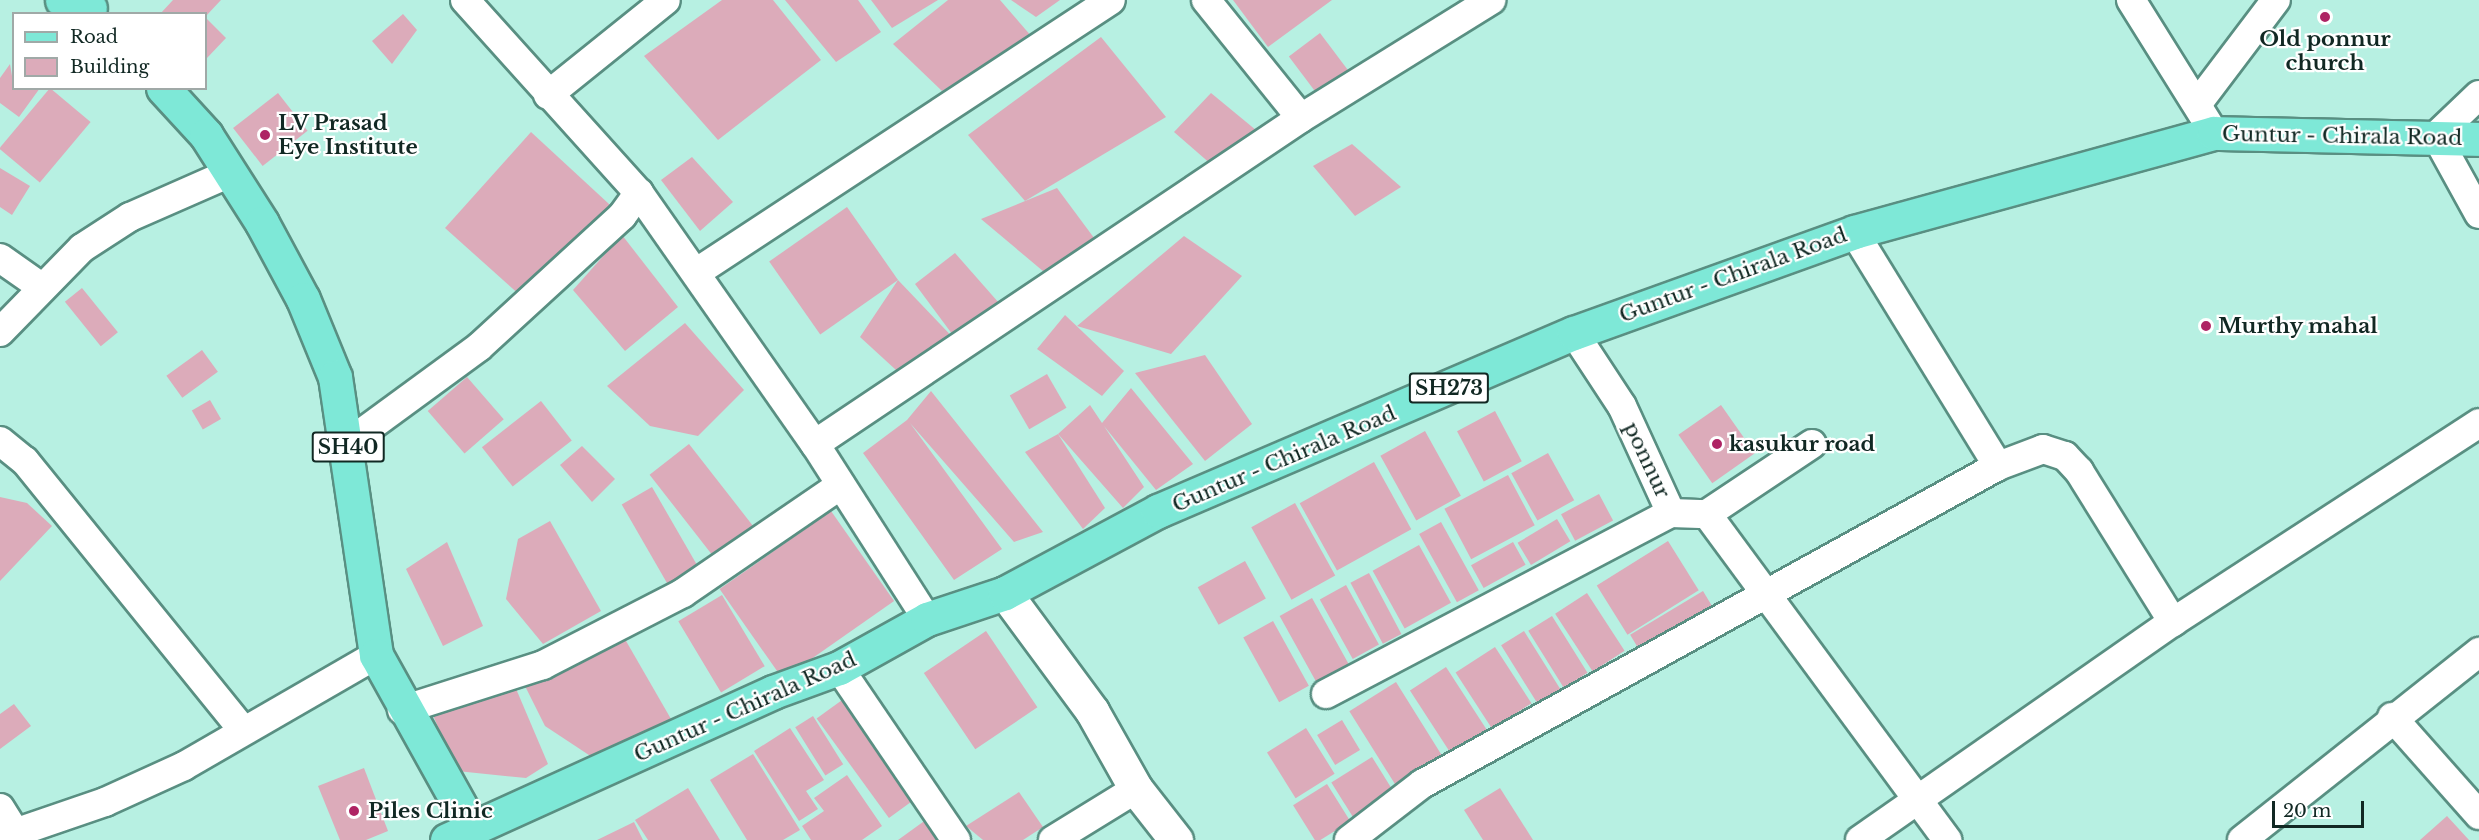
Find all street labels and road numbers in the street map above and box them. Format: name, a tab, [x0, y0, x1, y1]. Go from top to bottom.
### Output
street label: Guntur - Chirala Road	[2221, 121, 2463, 151]
street label: Guntur - Chirala Road	[1615, 222, 1851, 328]
road number: SH273	[1408, 371, 1490, 405]
street label: Guntur - Chirala Road	[1168, 400, 1400, 518]
street label: ponnur	[1618, 418, 1676, 502]
road number: SH40	[310, 430, 386, 464]
street label: Guntur - Chirala Road	[630, 646, 860, 768]

